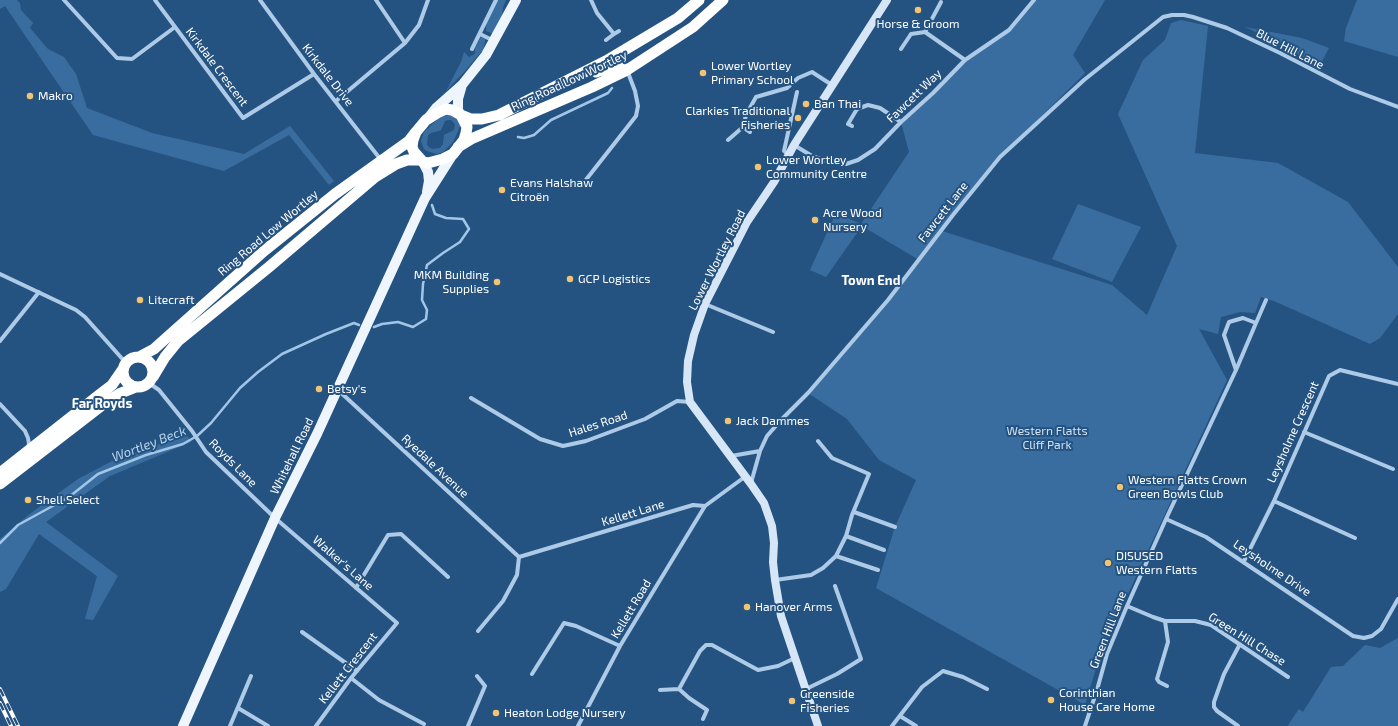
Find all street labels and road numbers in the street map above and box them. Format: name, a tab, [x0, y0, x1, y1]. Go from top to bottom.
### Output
street label: Kirkdale Crescent	[183, 25, 251, 109]
street label: Blue Hill Lane	[1254, 26, 1326, 72]
street label: Kirkdale Drive	[299, 41, 357, 109]
street label: Ring Road Low Wortley	[509, 48, 629, 114]
street label: Fawcett Way	[884, 66, 944, 126]
street label: Fawcett Lane	[915, 179, 971, 245]
street label: Ring Road Low Wortley	[215, 187, 321, 279]
street label: Lower Wortley Road	[685, 207, 749, 313]
street label: Leysholme Crescent	[1264, 379, 1322, 485]
street label: Hales Road	[567, 408, 629, 440]
street label: Whitehall Road	[267, 415, 317, 497]
street label: Ryedale Avenue	[398, 431, 472, 501]
street label: Royds Lane	[206, 436, 260, 490]
street label: Kellett Lane	[600, 497, 666, 529]
street label: Walker's Lane	[310, 533, 376, 593]
street label: Leysholme Drive	[1230, 537, 1314, 599]
street label: Kellett Road	[608, 577, 654, 641]
street label: Green Hill Lane	[1087, 589, 1129, 671]
street label: Green Hill Chase	[1206, 609, 1288, 669]
street label: Kellett Crescent	[316, 629, 380, 707]

